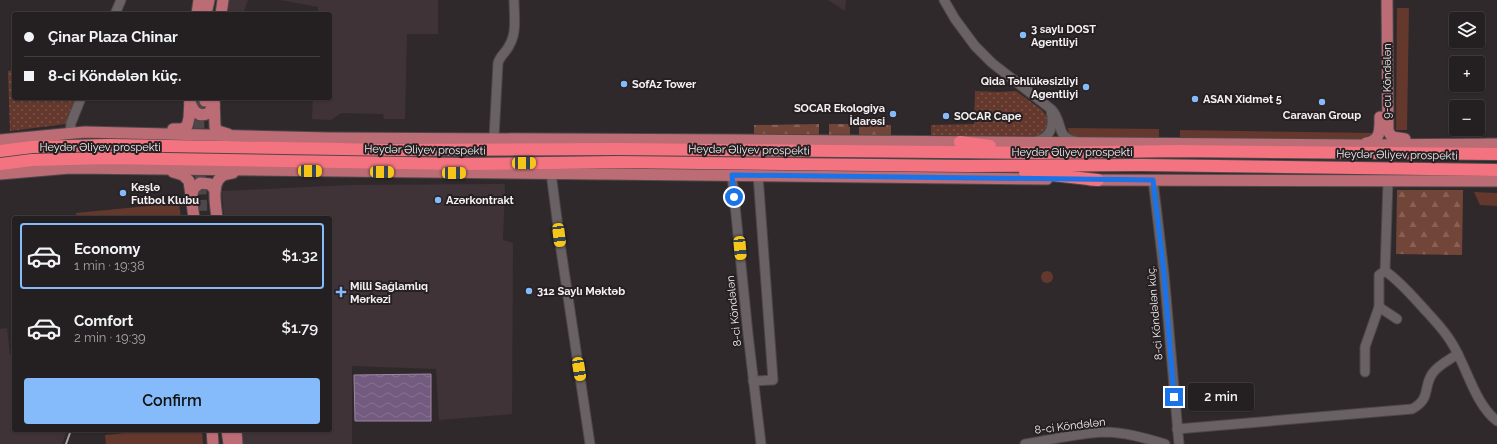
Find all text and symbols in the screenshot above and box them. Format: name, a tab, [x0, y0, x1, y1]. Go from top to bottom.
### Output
map controls	[1449, 12, 1485, 136]
button: layers	[1449, 12, 1485, 48]
place label: 3 saylı DOST Agentliyi	[1031, 23, 1096, 49]
text: Çinar Plaza Chinar	[48, 28, 178, 46]
marker: 3 saylı DOST Agentliyi	[1018, 30, 1028, 40]
street label: 9-cu Köndələn	[1381, 43, 1394, 119]
button: +	[1449, 56, 1485, 92]
text: 8-ci Köndələn küç.	[48, 67, 181, 85]
place label: Qida Təhlükəsizliyi Agentliyi	[981, 75, 1078, 101]
place label: SofAz Tower	[632, 78, 697, 91]
marker: SofAz Tower	[619, 79, 629, 89]
marker: Qida Təhlükəsizliyi Agentliyi	[1081, 82, 1091, 92]
place label: ASAN Xidmət 5	[1203, 93, 1282, 106]
marker: ASAN Xidmət 5	[1190, 94, 1200, 104]
marker: Caravan Group	[1317, 97, 1327, 107]
button: −	[1449, 100, 1485, 136]
place label: SOCAR Ekologiya İdarəsi	[794, 102, 885, 128]
marker: SOCAR Ekologiya İdarəsi	[888, 109, 898, 119]
place label: Caravan Group	[1283, 109, 1361, 122]
place label: SOCAR Cape	[954, 110, 1022, 123]
marker: SOCAR Cape	[941, 111, 951, 121]
street label: Heydər Əliyev prospekti	[39, 141, 161, 154]
street label: Heydər Əliyev prospekti	[364, 142, 486, 158]
street label: Heydər Əliyev prospekti	[688, 142, 810, 158]
street label: Heydər Əliyev prospekti	[1011, 146, 1133, 159]
street label: Heydər Əliyev prospekti	[1336, 147, 1458, 163]
car	[512, 157, 536, 169]
car	[298, 165, 322, 177]
car	[370, 166, 394, 178]
car	[442, 167, 466, 179]
place label: Keşlə Futbol Klubu	[131, 181, 199, 207]
marker: Keşlə Futbol Klubu	[118, 188, 128, 198]
route start	[725, 188, 743, 206]
place label: Azərkontrakt	[446, 194, 515, 207]
marker: Azərkontrakt	[433, 195, 443, 205]
car	[552, 222, 566, 248]
car	[733, 236, 747, 260]
icon: car	[26, 238, 62, 274]
text: Economy	[74, 240, 141, 258]
text: $1.32	[282, 247, 318, 265]
text: 1 min · 19:38	[74, 258, 145, 273]
street label: 8-ci Köndələn küç.	[1144, 265, 1166, 361]
street label: 8-ci Köndələn	[724, 275, 744, 347]
place label: Milli Sağlamlıq Mərkəzi	[350, 280, 428, 306]
place label: 312 Saylı Məktəb	[537, 285, 625, 298]
marker: Milli Sağlamlıq Mərkəzi	[335, 286, 347, 298]
marker: 312 Saylı Məktəb	[524, 286, 534, 296]
icon: car	[26, 310, 62, 346]
text: Comfort	[74, 312, 133, 330]
text: $1.79	[282, 319, 318, 337]
text: 2 min · 19:39	[74, 330, 146, 345]
car	[571, 356, 587, 382]
button: Confirm	[24, 378, 320, 424]
callout: 2 min	[1188, 383, 1254, 411]
route end	[1165, 388, 1183, 406]
text: 2 min	[1204, 389, 1238, 404]
street label: 8-ci Köndələn	[1034, 415, 1106, 437]

